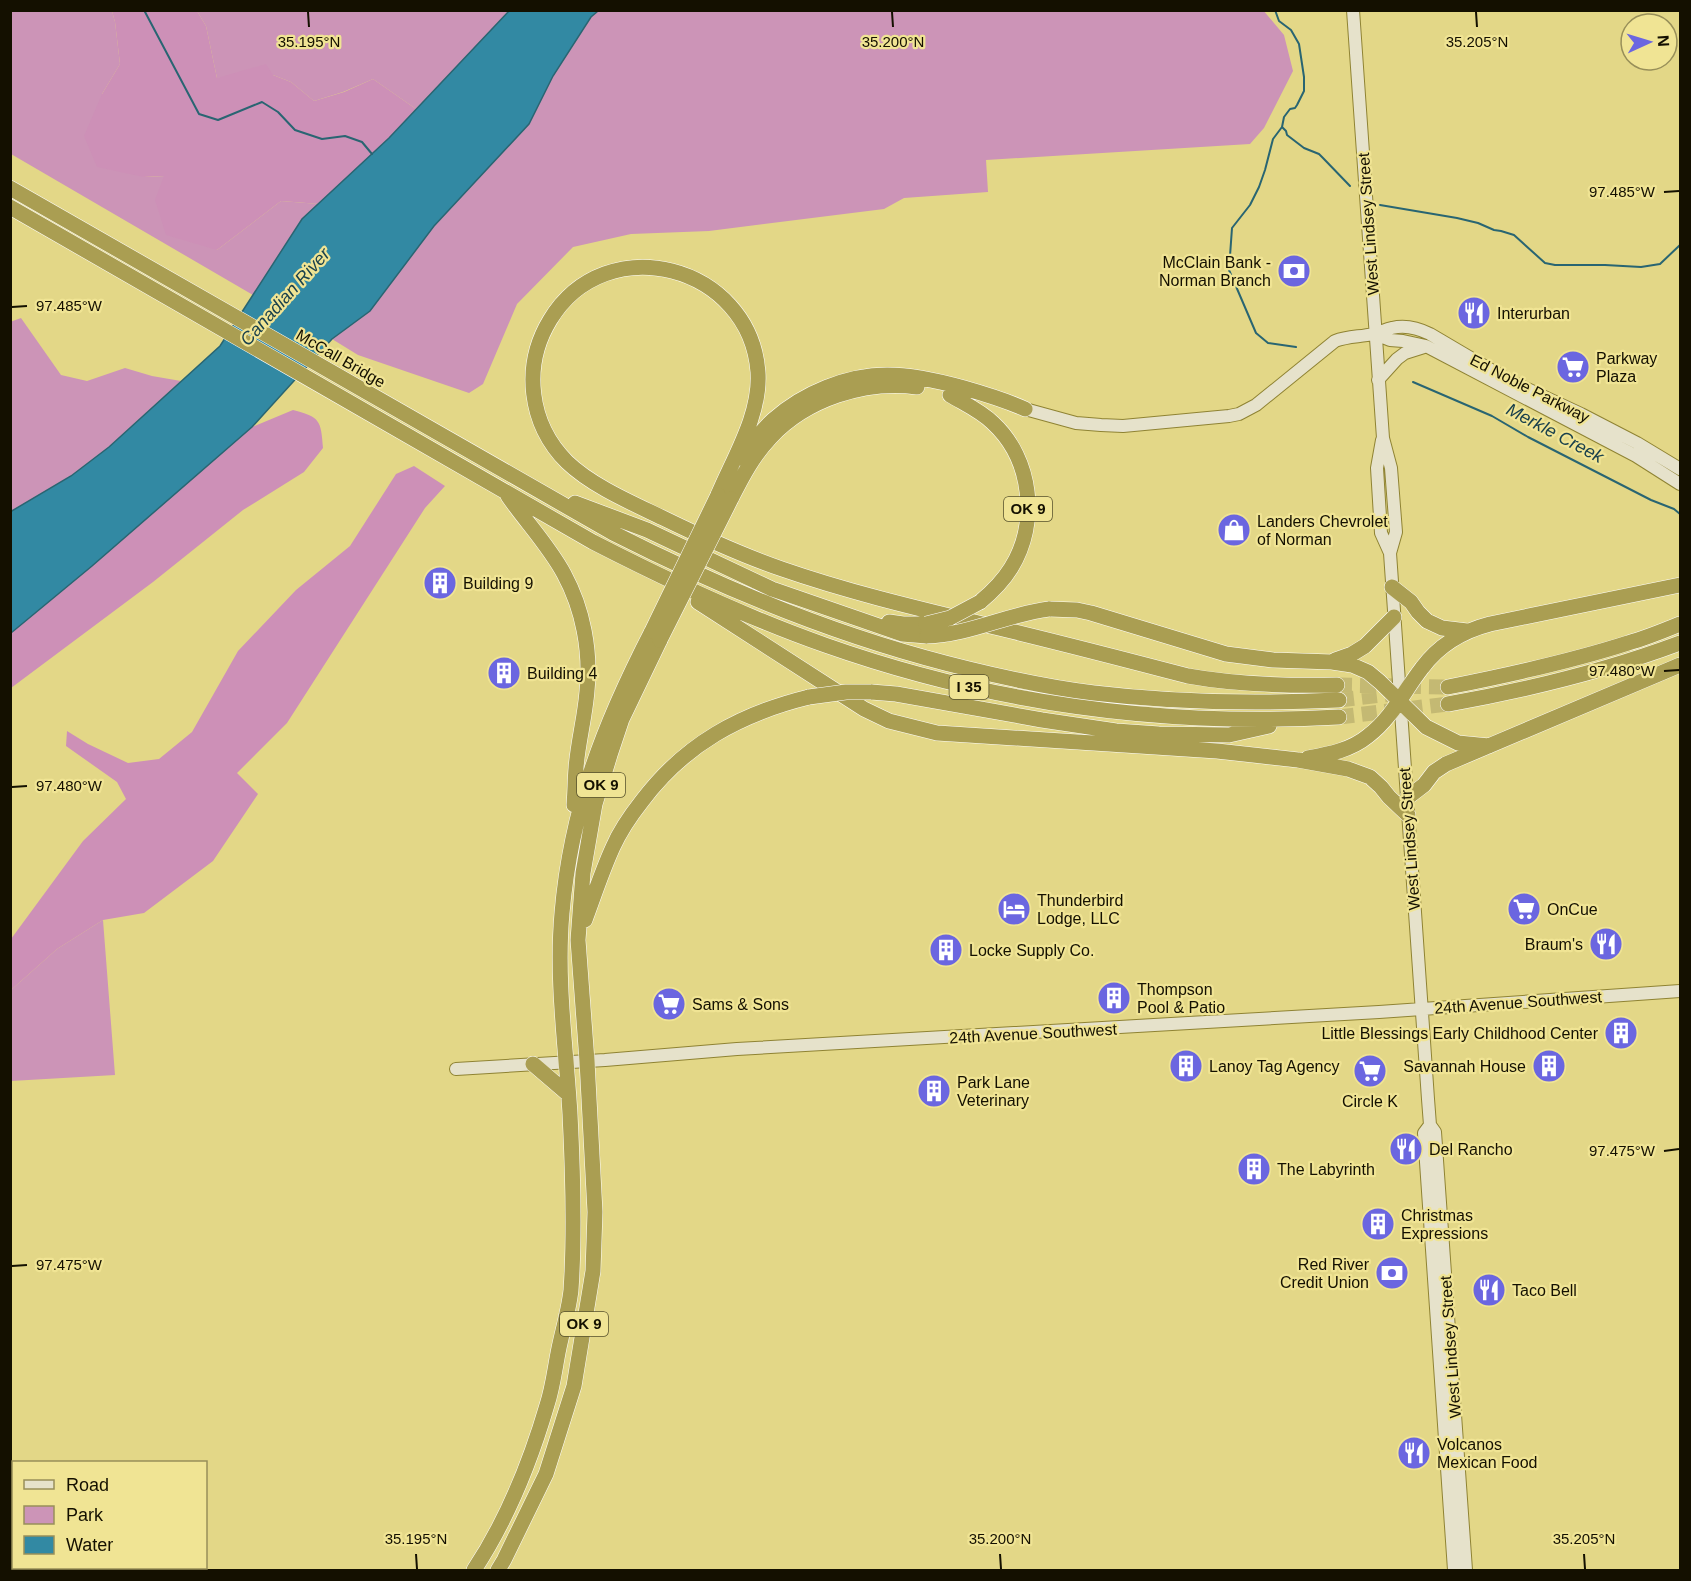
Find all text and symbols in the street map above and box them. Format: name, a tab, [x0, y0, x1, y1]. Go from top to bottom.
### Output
north arrow	[1619, 12, 1679, 72]
text: 35.195°N	[278, 33, 340, 50]
text: 35.200°N	[862, 33, 924, 50]
text: 35.205°N	[1446, 33, 1508, 50]
text: N	[1655, 35, 1672, 47]
street label: West Lindsey Street	[1355, 152, 1382, 296]
text: 97.485°W	[1589, 183, 1656, 200]
water label: Canadian River	[236, 243, 335, 350]
bank icon: McClain Bank - Norman Branch	[1276, 253, 1312, 289]
place label: McClain Bank - Norman Branch	[1159, 254, 1271, 289]
restaurant icon: Interurban	[1456, 295, 1492, 331]
text: 97.485°W	[36, 297, 103, 314]
place label: Interurban	[1497, 305, 1570, 322]
street label: McCall Bridge	[293, 326, 388, 391]
supermarket icon: Parkway Plaza	[1555, 349, 1591, 385]
place label: Parkway Plaza	[1596, 350, 1657, 385]
street label: Ed Noble Parkway	[1467, 351, 1592, 426]
water label: Merkle Creek	[1503, 399, 1608, 467]
road number: OK 9	[1004, 497, 1052, 521]
shop icon: Landers Chevrolet of Norman	[1216, 512, 1252, 548]
place label: Landers Chevrolet of Norman	[1257, 513, 1388, 548]
building icon: Building 9	[422, 565, 458, 601]
place label: Building 9	[463, 575, 533, 592]
building icon: Building 4	[486, 655, 522, 691]
text: 97.480°W	[1589, 662, 1656, 679]
place label: Building 4	[527, 665, 597, 682]
road number: I 35	[950, 675, 988, 699]
street label: West Lindsey Street	[1396, 767, 1423, 911]
road number: OK 9	[577, 773, 625, 797]
text: 97.480°W	[36, 777, 103, 794]
hotel icon: Thunderbird Lodge, LLC	[996, 891, 1032, 927]
supermarket icon: OnCue	[1506, 891, 1542, 927]
place label: Thunderbird Lodge, LLC	[1037, 892, 1123, 927]
place label: OnCue	[1547, 901, 1598, 918]
restaurant icon: Braum's	[1588, 926, 1624, 962]
building icon: Locke Supply Co.	[928, 932, 964, 968]
place label: Braum's	[1525, 936, 1583, 953]
place label: Locke Supply Co.	[969, 942, 1094, 959]
building icon: Thompson Pool & Patio	[1096, 980, 1132, 1016]
place label: Thompson Pool & Patio	[1137, 981, 1225, 1016]
supermarket icon: Sams & Sons	[651, 986, 687, 1022]
street label: 24th Avenue Southwest	[1434, 988, 1603, 1017]
place label: Sams & Sons	[692, 996, 789, 1013]
building icon: Little Blessings Early Childhood Center	[1603, 1015, 1639, 1051]
street label: 24th Avenue Southwest	[949, 1021, 1118, 1046]
place label: Little Blessings Early Childhood Center	[1321, 1025, 1599, 1042]
building icon: Lanoy Tag Agency	[1168, 1048, 1204, 1084]
building icon: Savannah House	[1531, 1048, 1567, 1084]
supermarket icon: Circle K	[1352, 1053, 1388, 1089]
place label: Lanoy Tag Agency	[1209, 1058, 1339, 1075]
place label: Savannah House	[1403, 1058, 1526, 1075]
building icon: Park Lane Veterinary	[916, 1073, 952, 1109]
place label: Park Lane Veterinary	[957, 1074, 1030, 1109]
place label: Circle K	[1342, 1093, 1398, 1110]
restaurant icon: Del Rancho	[1388, 1131, 1424, 1167]
place label: Del Rancho	[1429, 1141, 1513, 1158]
text: 97.475°W	[1589, 1142, 1656, 1159]
building icon: The Labyrinth	[1236, 1151, 1272, 1187]
place label: The Labyrinth	[1277, 1161, 1375, 1178]
building icon: Christmas Expressions	[1360, 1206, 1396, 1242]
place label: Christmas Expressions	[1401, 1207, 1488, 1242]
bank icon: Red River Credit Union	[1374, 1255, 1410, 1291]
text: 97.475°W	[36, 1256, 103, 1273]
place label: Red River Credit Union	[1280, 1256, 1370, 1291]
restaurant icon: Taco Bell	[1471, 1272, 1507, 1308]
street label: West Lindsey Street	[1437, 1275, 1464, 1419]
place label: Taco Bell	[1512, 1282, 1577, 1299]
road number: OK 9	[560, 1312, 608, 1336]
restaurant icon: Volcanos Mexican Food	[1396, 1435, 1432, 1471]
place label: Volcanos Mexican Food	[1437, 1436, 1538, 1471]
legend	[12, 1461, 207, 1569]
text: Road	[66, 1475, 109, 1495]
text: Park	[66, 1505, 104, 1525]
text: 35.195°N	[385, 1530, 447, 1547]
text: 35.200°N	[969, 1530, 1031, 1547]
text: 35.205°N	[1553, 1530, 1615, 1547]
text: Water	[66, 1535, 113, 1555]

